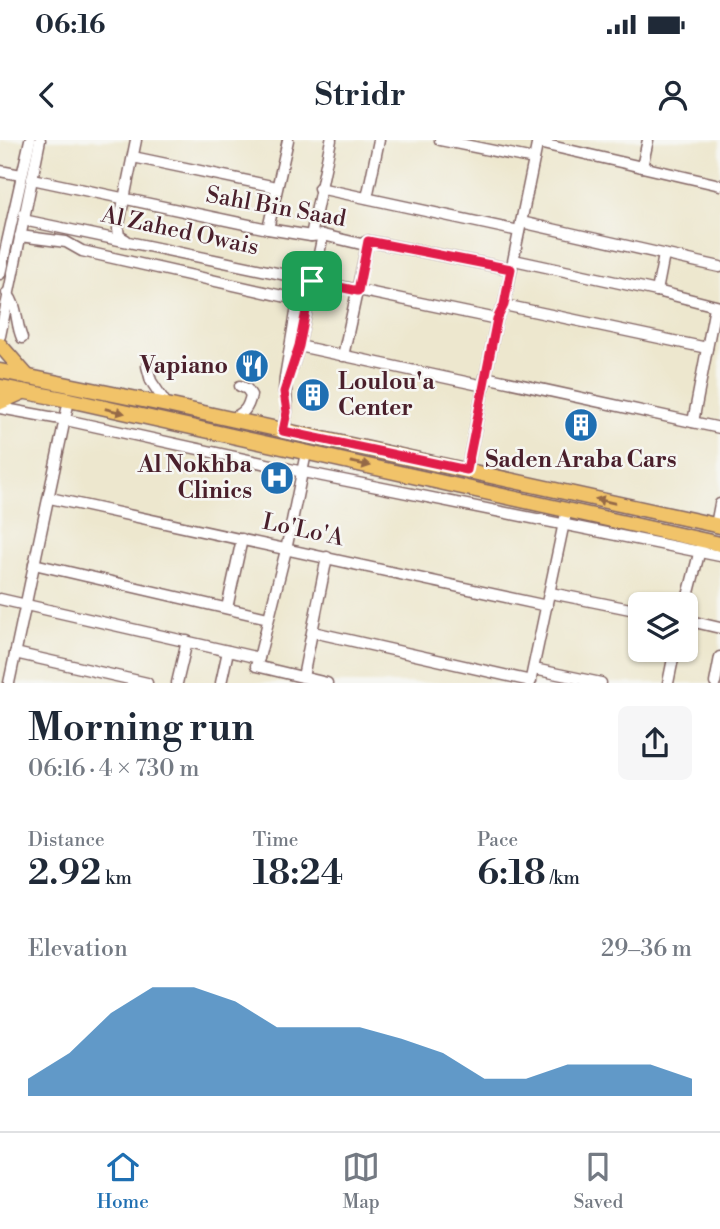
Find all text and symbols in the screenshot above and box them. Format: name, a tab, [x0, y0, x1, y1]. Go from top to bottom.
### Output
text: 06:16	[35, 9, 105, 41]
text: Stridr	[314, 75, 406, 115]
icon: back	[28, 76, 66, 114]
icon: person	[654, 76, 692, 114]
street label: Sahl Bin Saad	[204, 181, 348, 233]
street label: Al Zahed Owais	[98, 200, 261, 261]
pin	[282, 251, 342, 311]
icon: arrive	[293, 262, 331, 300]
restaurant icon: Vapiano	[233, 347, 271, 385]
place label: Vapiano	[139, 352, 228, 380]
place label: Loulou'a Center	[338, 368, 435, 422]
building icon: Loulou'a Center	[294, 376, 332, 414]
one-way arrow	[104, 405, 126, 416]
building icon: Saden Araba Cars	[562, 406, 600, 444]
place label: Saden Araba Cars	[485, 446, 677, 474]
place label: Al Nokhba Clinics	[137, 451, 253, 505]
hospital icon: Al Nokhba Clinics	[258, 459, 296, 497]
one-way arrow	[350, 459, 372, 470]
one-way arrow	[594, 495, 616, 506]
street label: Lo'Lo'A	[260, 508, 347, 553]
map controls	[628, 592, 698, 662]
button: layers	[628, 592, 698, 662]
text: Morning run	[28, 705, 254, 752]
button: share	[618, 706, 692, 780]
text: 06:16 · 4 × 730 m	[28, 755, 199, 783]
text: Distance	[28, 828, 105, 852]
text: Time	[253, 828, 298, 852]
text: Pace	[477, 828, 518, 852]
text: 2.92	[28, 852, 101, 895]
text: 18:24	[253, 852, 343, 895]
text: 6:18	[477, 852, 546, 895]
text: km	[101, 866, 132, 890]
text: /km	[546, 866, 580, 890]
text: Elevation	[28, 935, 128, 963]
text: 29–36 m	[601, 935, 692, 963]
tab: Home	[97, 1148, 149, 1214]
tab: Map	[342, 1148, 380, 1214]
tab: Saved	[573, 1148, 623, 1214]

